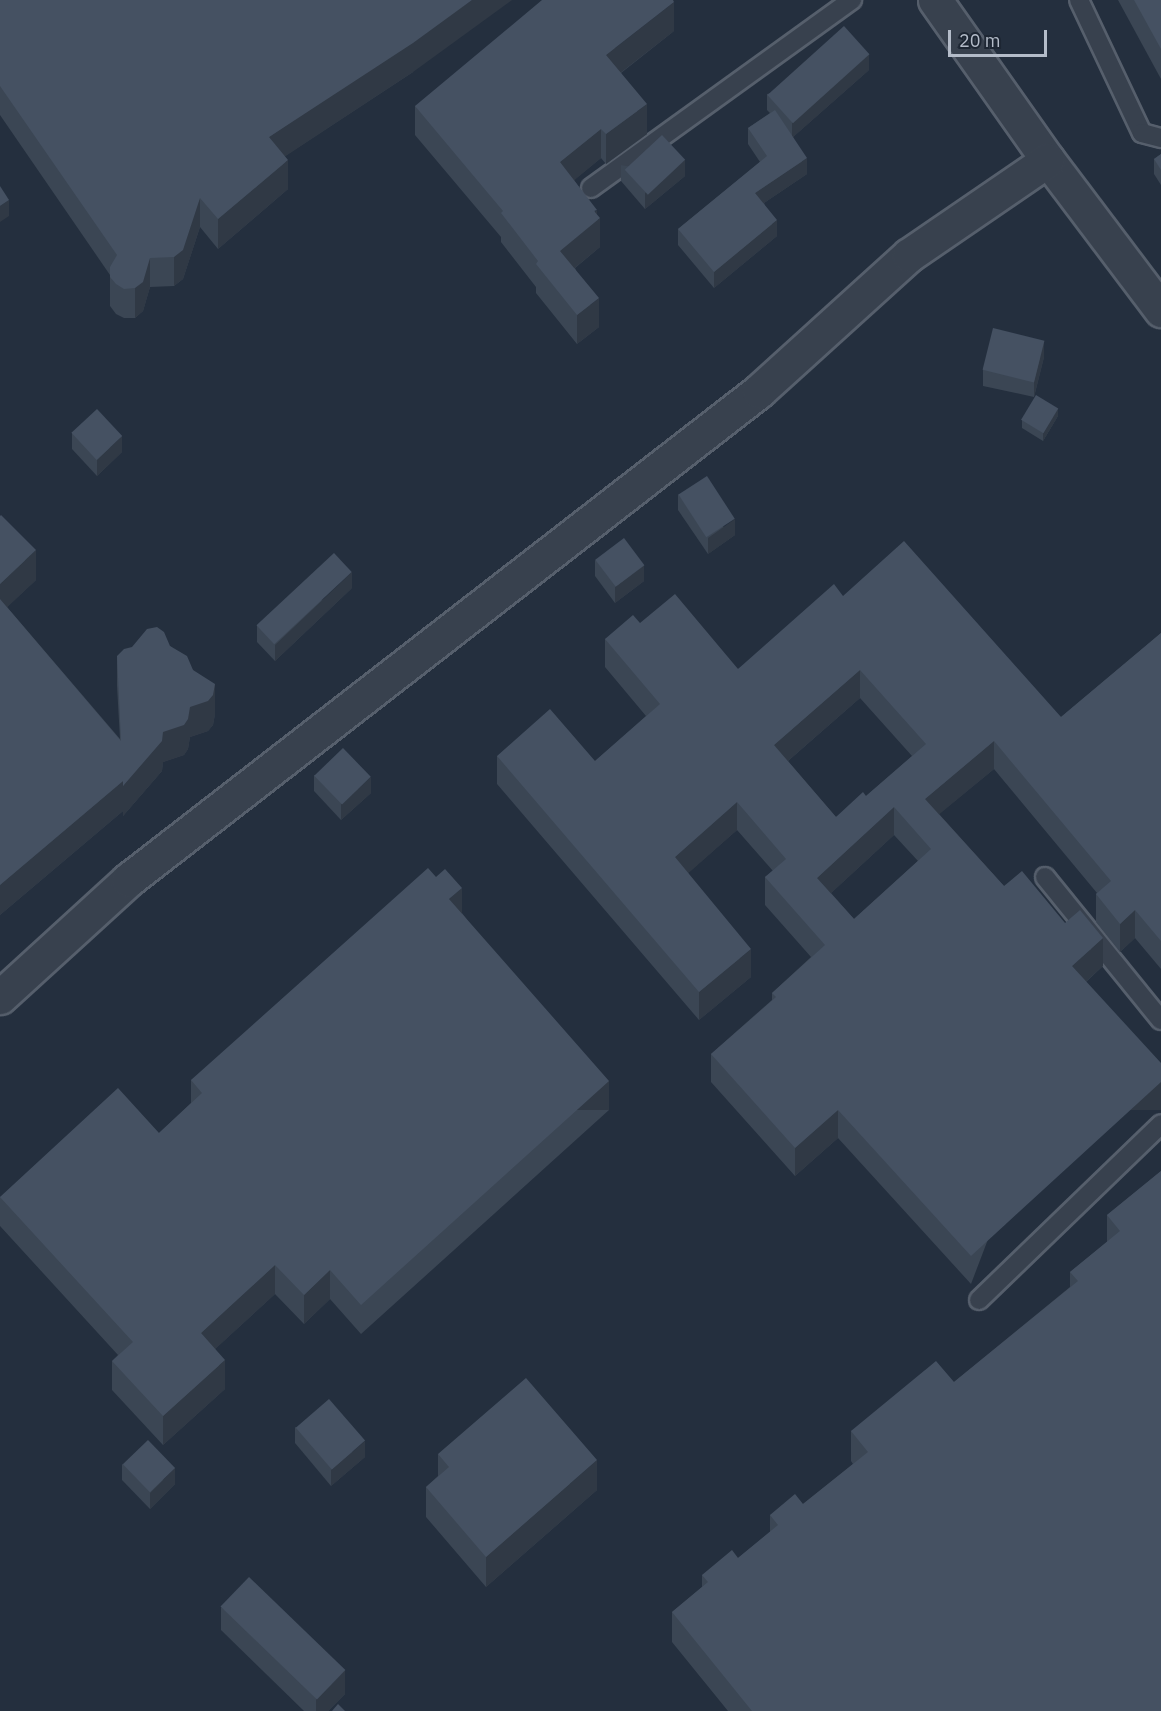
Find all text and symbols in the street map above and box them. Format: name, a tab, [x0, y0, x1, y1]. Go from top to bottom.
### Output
scale bar	[951, 18, 1050, 56]
text: 20 m	[959, 29, 1001, 52]

